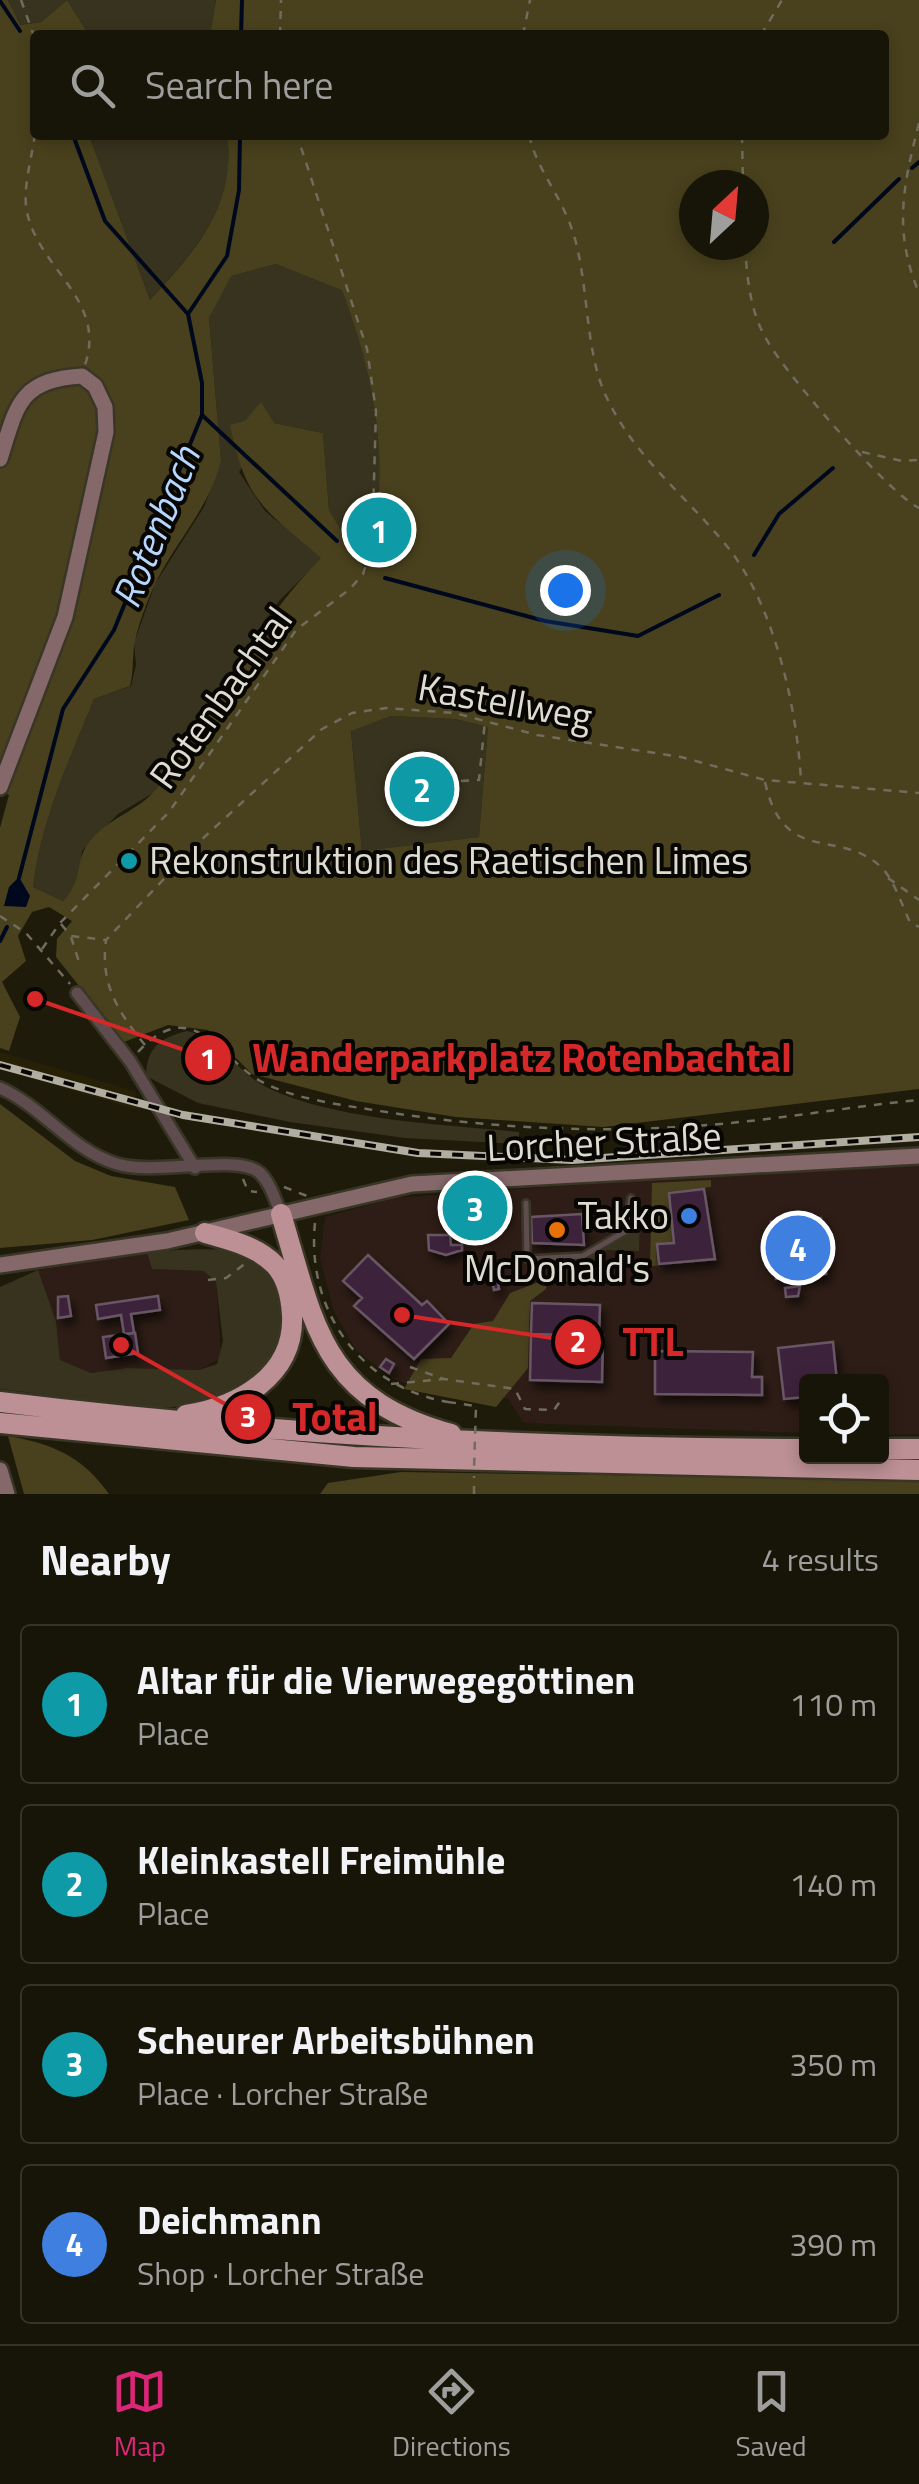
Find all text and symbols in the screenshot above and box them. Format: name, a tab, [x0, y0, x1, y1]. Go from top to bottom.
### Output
search box	[30, 30, 889, 140]
text: Search here	[145, 56, 333, 114]
icon: search	[65, 58, 120, 113]
north arrow	[679, 170, 769, 260]
water label: Rotenbach	[96, 436, 216, 617]
pin: 1	[346, 492, 412, 568]
your location	[540, 565, 591, 616]
street label: Rotenbachtal	[134, 594, 306, 801]
street label: Kastellweg	[414, 657, 597, 745]
pin: 2	[390, 752, 454, 826]
place label: Rekonstruktion des Raetischen Limes	[149, 831, 749, 889]
marker: Rekonstruktion des Raetischen Limes	[118, 850, 140, 872]
callout: Wanderparkplatz Rotenbachtal	[183, 1023, 812, 1093]
text: Wanderparkplatz Rotenbachtal	[252, 1027, 792, 1088]
text: 1	[200, 1035, 216, 1081]
street label: Lorcher Straße	[485, 1106, 723, 1176]
pin: 3	[442, 1170, 508, 1246]
place label: Takko	[577, 1186, 669, 1244]
marker: Takko	[678, 1205, 700, 1227]
pin: 4	[766, 1210, 830, 1286]
marker: McDonald's	[546, 1219, 568, 1241]
place label: McDonald's	[464, 1239, 650, 1297]
callout: TTL	[553, 1307, 704, 1377]
text: TTL	[623, 1311, 684, 1372]
text: 2	[570, 1318, 586, 1364]
map controls	[799, 1374, 889, 1464]
button: locate	[799, 1374, 889, 1464]
callout: Total	[223, 1382, 398, 1452]
text: Total	[292, 1386, 378, 1447]
text: 3	[240, 1393, 256, 1439]
text: Nearby	[40, 1527, 171, 1591]
text: 4 results	[762, 1535, 879, 1583]
text: Altar für die Vierwegegöttinen	[137, 1651, 635, 1709]
text: 1	[66, 1680, 83, 1728]
text: 110 m	[789, 1680, 877, 1728]
text: Place	[137, 1709, 209, 1757]
text: Kleinkastell Freimühle	[137, 1831, 505, 1889]
text: 2	[66, 1860, 83, 1908]
text: 140 m	[789, 1860, 877, 1908]
text: Place	[137, 1889, 209, 1937]
text: Scheurer Arbeitsbühnen	[137, 2011, 535, 2069]
text: 3	[66, 2040, 83, 2088]
text: 350 m	[789, 2040, 877, 2088]
text: Place · Lorcher Straße	[137, 2069, 429, 2117]
text: Deichmann	[137, 2191, 322, 2249]
text: 4	[66, 2220, 83, 2268]
text: 390 m	[789, 2220, 877, 2268]
text: Shop · Lorcher Straße	[137, 2249, 424, 2297]
tab: Map	[112, 2364, 167, 2467]
tab: Directions	[392, 2364, 511, 2467]
tab: Saved	[735, 2364, 807, 2467]

